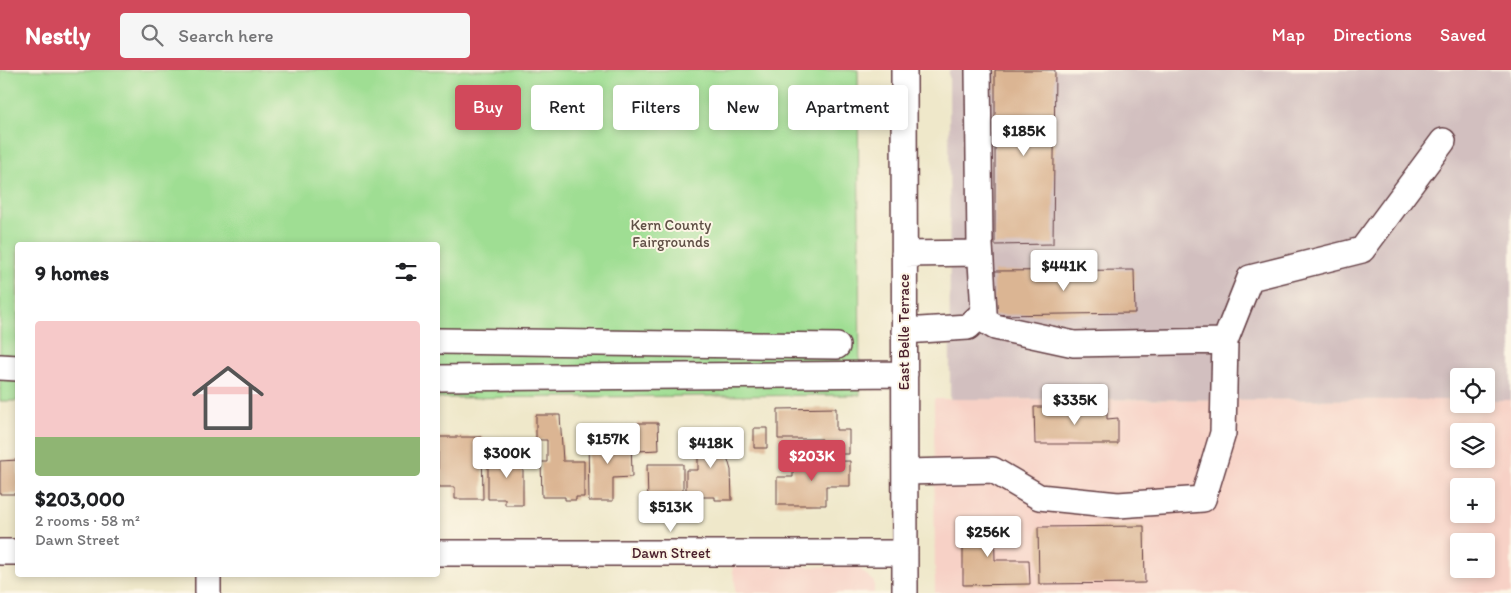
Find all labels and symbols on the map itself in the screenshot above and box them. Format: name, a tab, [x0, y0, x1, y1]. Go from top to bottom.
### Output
pin: $185K	[989, 114, 1059, 157]
park label: Kern County Fairgrounds	[631, 216, 711, 251]
pin: $441K	[1029, 250, 1099, 292]
street label: East Belle Terrace	[895, 274, 913, 390]
pin: $335K	[1040, 384, 1110, 426]
pin: $157K	[573, 422, 643, 465]
pin: $418K	[676, 426, 746, 469]
pin: $300K	[472, 436, 542, 479]
pin: $203K	[777, 440, 847, 482]
pin: $513K	[636, 490, 706, 533]
pin: $256K	[953, 516, 1023, 558]
street label: Dawn Street	[631, 544, 711, 562]

